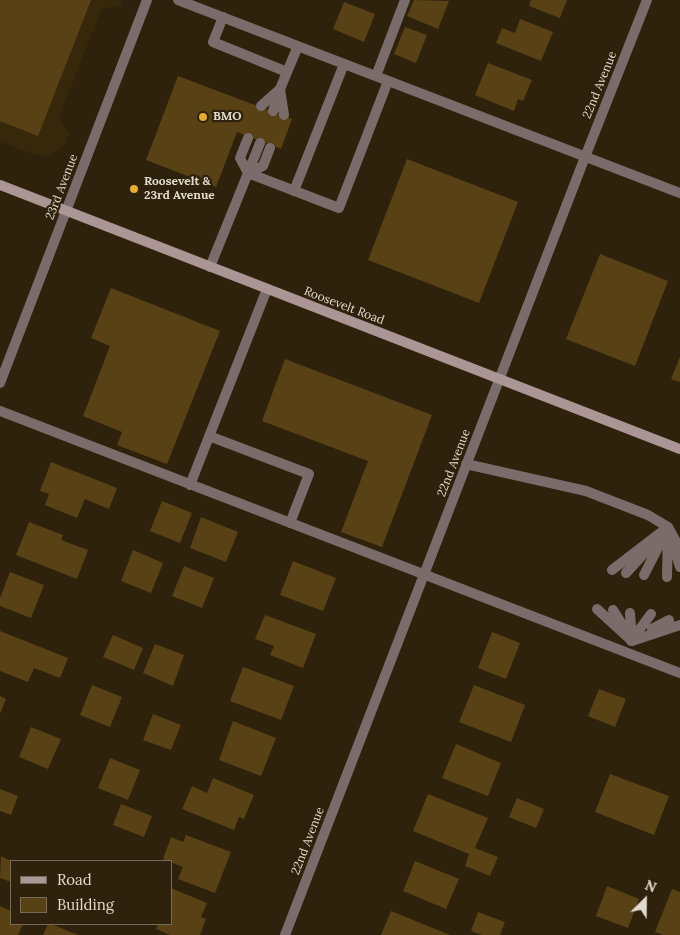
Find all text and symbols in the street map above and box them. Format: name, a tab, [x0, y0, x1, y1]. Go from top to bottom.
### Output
street label: 22nd Avenue	[580, 49, 620, 121]
place label: BMO	[213, 110, 242, 124]
marker: BMO	[197, 111, 209, 123]
street label: 23rd Avenue	[43, 152, 81, 222]
place label: Roosevelt & 23rd Avenue	[144, 175, 215, 203]
marker: Roosevelt & 23rd Avenue	[128, 183, 140, 195]
street label: Roosevelt Road	[302, 284, 386, 328]
street label: 22nd Avenue	[435, 427, 473, 499]
street label: 22nd Avenue	[289, 805, 327, 877]
legend	[10, 860, 172, 925]
text: Road	[57, 870, 92, 889]
north arrow	[620, 875, 670, 925]
text: N	[642, 876, 659, 897]
text: Building	[57, 895, 114, 914]

